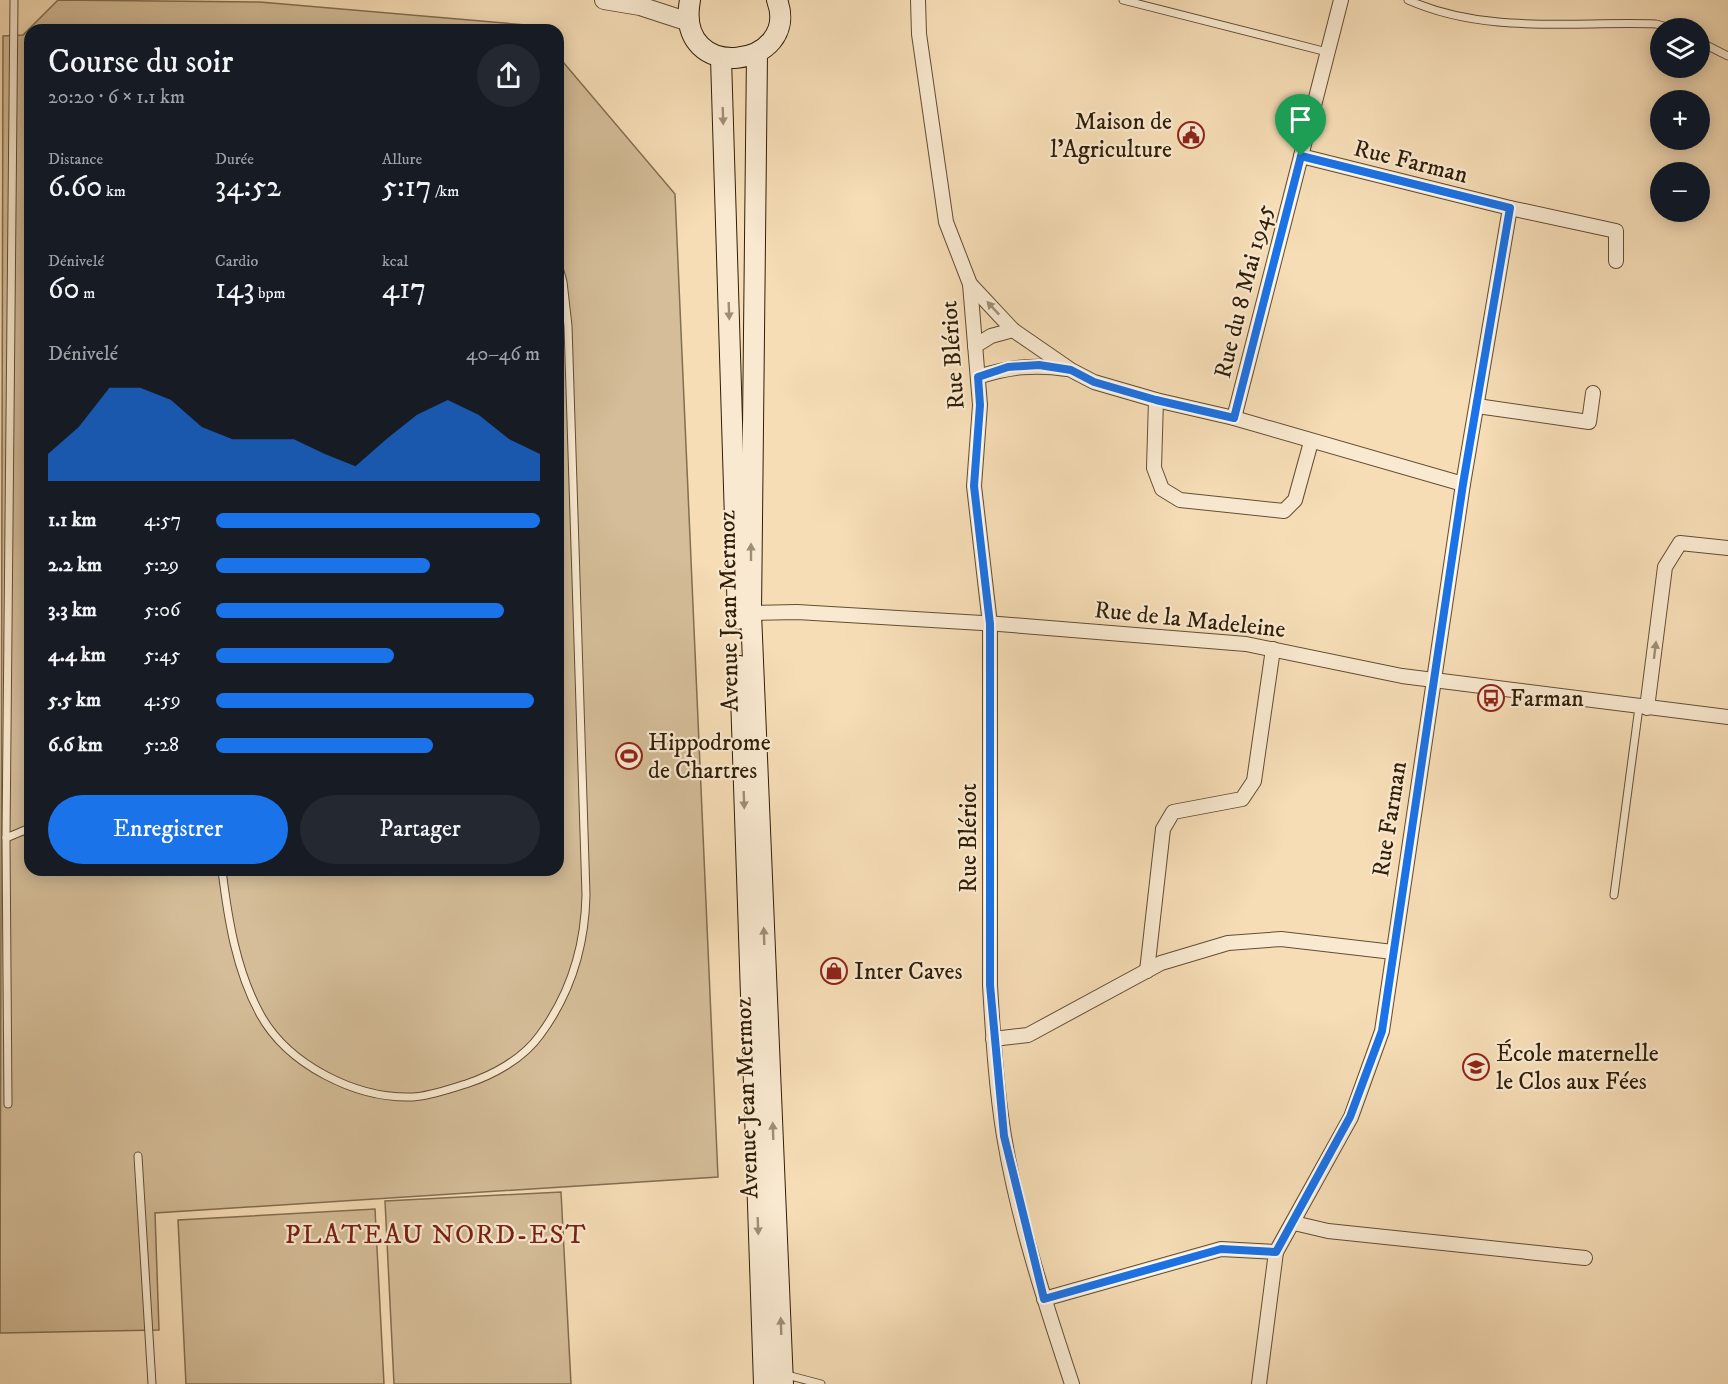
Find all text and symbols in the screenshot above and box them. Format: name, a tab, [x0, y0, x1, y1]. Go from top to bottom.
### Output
map controls	[1650, 18, 1710, 222]
button: layers	[1650, 18, 1710, 78]
text: Course du soir	[48, 42, 233, 83]
button: share	[477, 44, 540, 107]
text: 20:20 · 6 × 1.1 km	[48, 85, 185, 110]
button: +	[1650, 90, 1710, 150]
pin	[1275, 94, 1326, 156]
icon: arrive	[1284, 103, 1317, 136]
one-way arrow	[718, 107, 728, 126]
place label: Maison de l'Agriculture	[1050, 107, 1172, 165]
public building icon: Maison de l'Agriculture	[1176, 120, 1206, 150]
street label: Rue Farman	[1351, 133, 1471, 191]
text: Distance	[48, 149, 103, 169]
text: Durée	[215, 149, 254, 169]
text: Allure	[382, 149, 422, 169]
button: −	[1650, 162, 1710, 222]
text: 6.60	[48, 169, 102, 206]
text: 34:52	[215, 169, 281, 206]
text: 5:17	[382, 169, 432, 206]
text: km	[102, 181, 126, 201]
text: /km	[432, 181, 459, 201]
street label: Rue du 8 Mai 1945	[1208, 201, 1280, 381]
text: Dénivelé	[48, 251, 104, 271]
text: Cardio	[215, 251, 258, 271]
text: kcal	[382, 251, 408, 271]
text: 60	[48, 271, 80, 308]
text: 143	[215, 271, 254, 308]
text: 417	[382, 271, 426, 308]
text: m	[80, 283, 95, 303]
text: bpm	[254, 283, 285, 303]
street label: Rue Blériot	[934, 299, 972, 410]
one-way arrow	[986, 301, 1000, 315]
one-way arrow	[724, 302, 733, 321]
text: Dénivelé	[48, 342, 118, 367]
text: 40–46 m	[466, 342, 540, 367]
text: 1.1 km	[48, 508, 97, 533]
text: 4:57	[144, 508, 181, 533]
street label: Avenue Jean Mermoz	[712, 509, 746, 712]
one-way arrow	[746, 543, 756, 562]
text: 2.2 km	[48, 553, 102, 578]
text: 5:29	[144, 553, 179, 578]
street label: Rue de la Madeleine	[1093, 595, 1287, 645]
text: 3.3 km	[48, 598, 97, 623]
text: 5:06	[144, 598, 180, 623]
one-way arrow	[1650, 640, 1660, 659]
text: 4.4 km	[48, 643, 106, 668]
text: 5:45	[144, 643, 180, 668]
bus stop icon: Farman	[1476, 683, 1506, 713]
place label: Farman	[1510, 684, 1584, 714]
text: 5.5 km	[48, 688, 101, 713]
text: 4:59	[144, 688, 181, 713]
place label: Hippodrome de Chartres	[648, 728, 771, 786]
text: 6.6 km	[48, 733, 103, 758]
text: 5:28	[144, 733, 179, 758]
sports icon: Hippodrome de Chartres	[614, 741, 644, 771]
street label: Rue Farman	[1366, 759, 1414, 879]
street label: Rue Blériot	[954, 783, 984, 893]
one-way arrow	[740, 791, 749, 810]
button: Enregistrer	[48, 795, 288, 864]
button: Partager	[300, 795, 540, 864]
one-way arrow	[760, 926, 769, 945]
shop icon: Inter Caves	[819, 956, 849, 986]
place label: Inter Caves	[854, 957, 963, 987]
street label: Avenue Jean Mermoz	[728, 996, 766, 1199]
place label: École maternelle le Clos aux Fées	[1496, 1039, 1659, 1097]
school or university icon: École maternelle le Clos aux Fées	[1461, 1052, 1491, 1082]
one-way arrow	[768, 1121, 777, 1140]
one-way arrow	[754, 1216, 763, 1235]
district label: PLATEAU NORD-EST	[285, 1218, 587, 1252]
one-way arrow	[776, 1316, 785, 1335]

